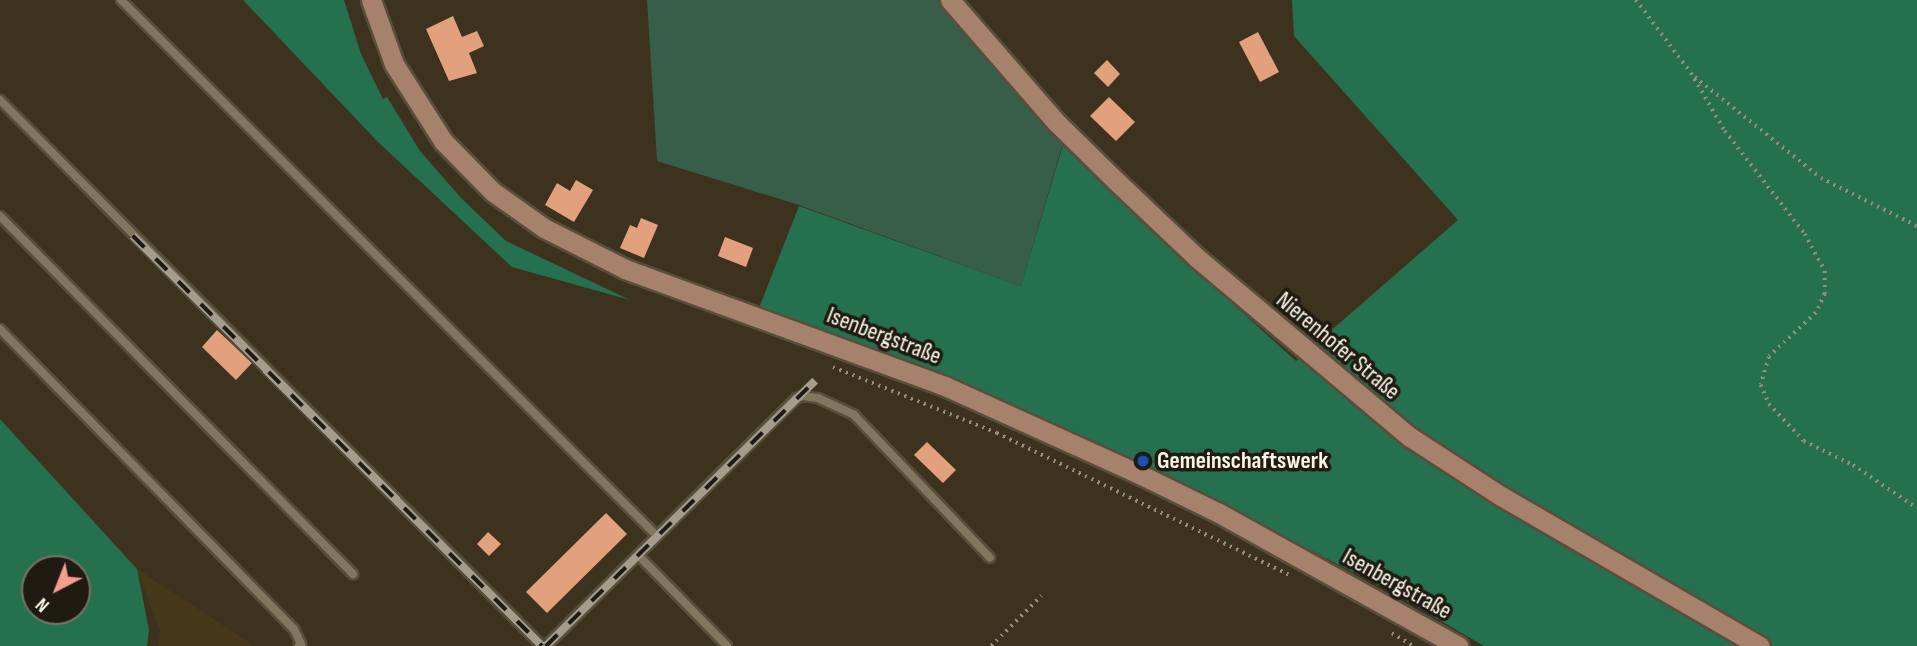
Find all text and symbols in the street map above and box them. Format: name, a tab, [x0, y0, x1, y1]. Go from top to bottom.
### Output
street label: Nierenhofer Straße	[1270, 286, 1406, 406]
street label: Isenbergstraße	[823, 301, 945, 371]
place label: Gemeinschaftswerk	[1157, 447, 1328, 475]
marker: Gemeinschaftswerk	[1135, 453, 1151, 469]
street label: Isenbergstraße	[1337, 542, 1457, 626]
north arrow	[21, 555, 91, 625]
text: N	[31, 593, 54, 616]

